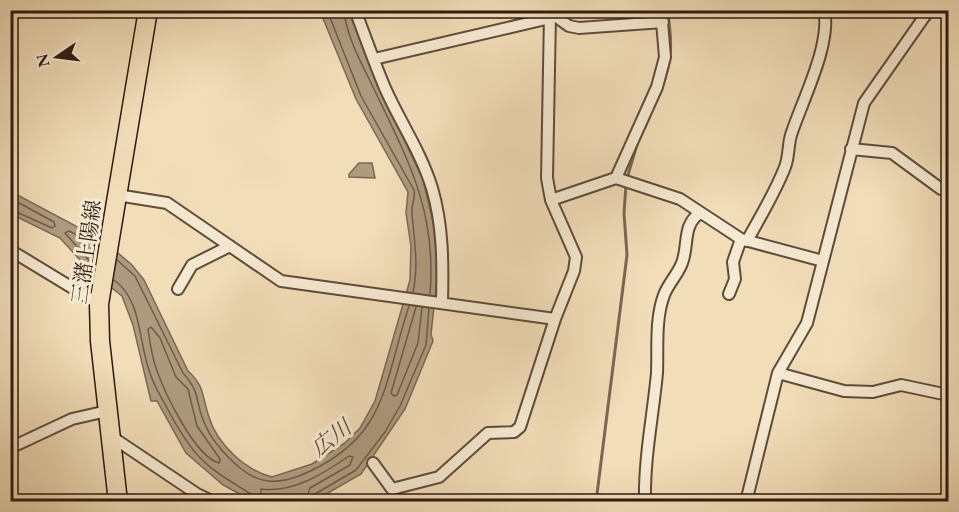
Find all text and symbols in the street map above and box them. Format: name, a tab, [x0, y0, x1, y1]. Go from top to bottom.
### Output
north arrow	[27, 27, 87, 87]
text: N	[31, 52, 55, 69]
street label: 三潴上陽線	[65, 198, 107, 306]
water label: 広川	[305, 412, 359, 463]

